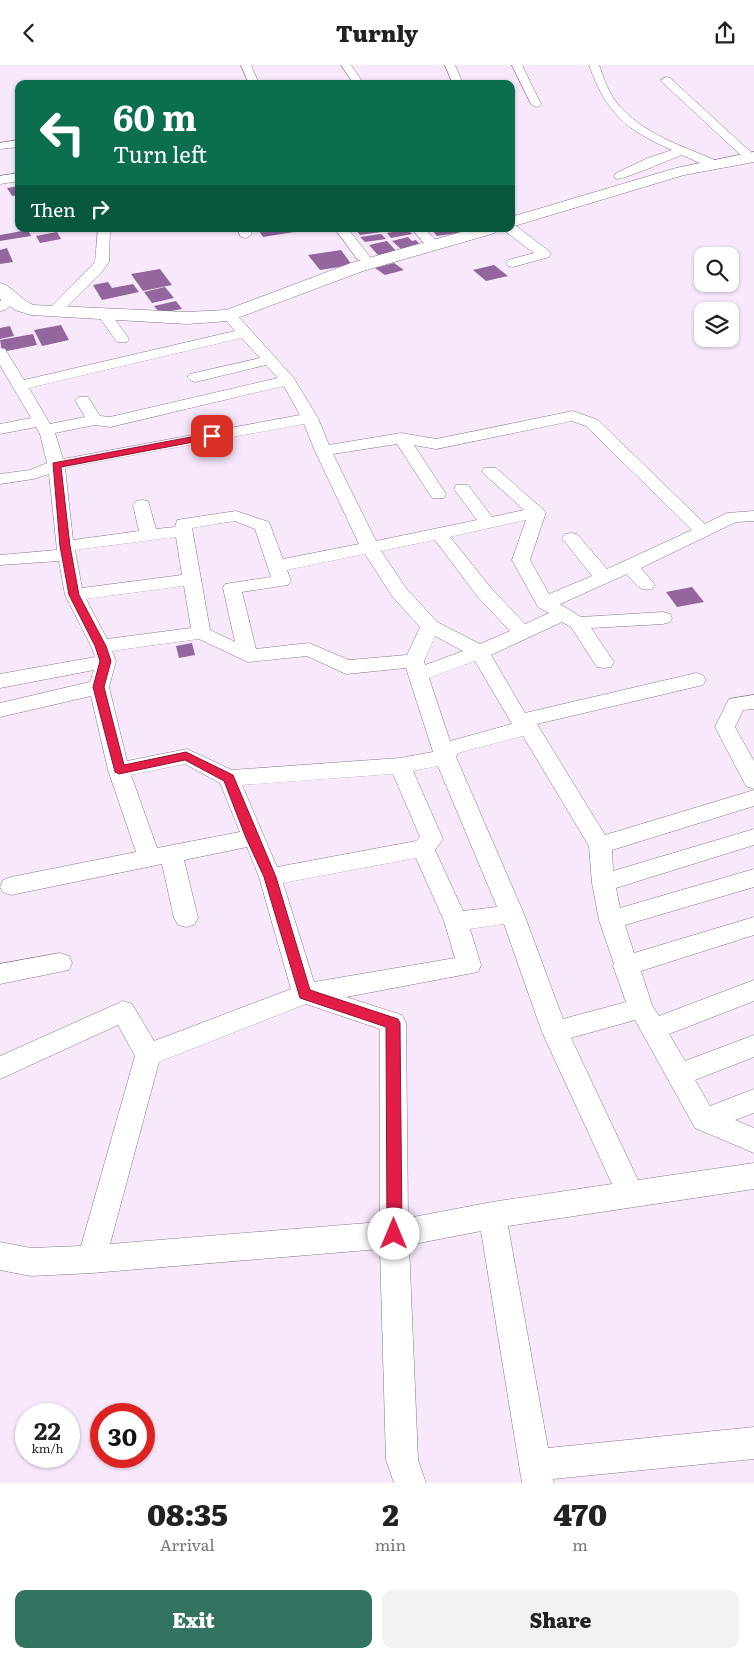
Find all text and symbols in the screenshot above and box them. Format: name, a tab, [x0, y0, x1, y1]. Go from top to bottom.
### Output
text: Turnly	[336, 16, 418, 49]
icon: back	[15, 19, 43, 47]
icon: share	[711, 19, 739, 47]
text: 60 m	[113, 90, 197, 142]
icon: left	[30, 100, 95, 165]
text: Turn left	[113, 137, 207, 170]
text: Then	[30, 195, 76, 223]
icon: right	[86, 195, 114, 223]
map controls	[694, 247, 739, 347]
button: search	[694, 247, 739, 292]
button: layers	[694, 302, 739, 347]
pin	[191, 415, 233, 457]
icon: arrive	[198, 422, 226, 450]
position arrow	[367, 1207, 419, 1259]
speed limit sign: 30	[90, 1403, 155, 1468]
text: 22	[34, 1411, 61, 1448]
text: km/h	[32, 1439, 63, 1457]
text: 08:35	[147, 1491, 228, 1535]
text: 2	[382, 1491, 399, 1535]
text: 470	[553, 1491, 607, 1535]
text: Arrival	[160, 1532, 215, 1556]
text: min	[375, 1532, 406, 1556]
text: m	[572, 1532, 588, 1556]
button: Exit	[15, 1590, 372, 1648]
button: Share	[382, 1590, 739, 1648]

